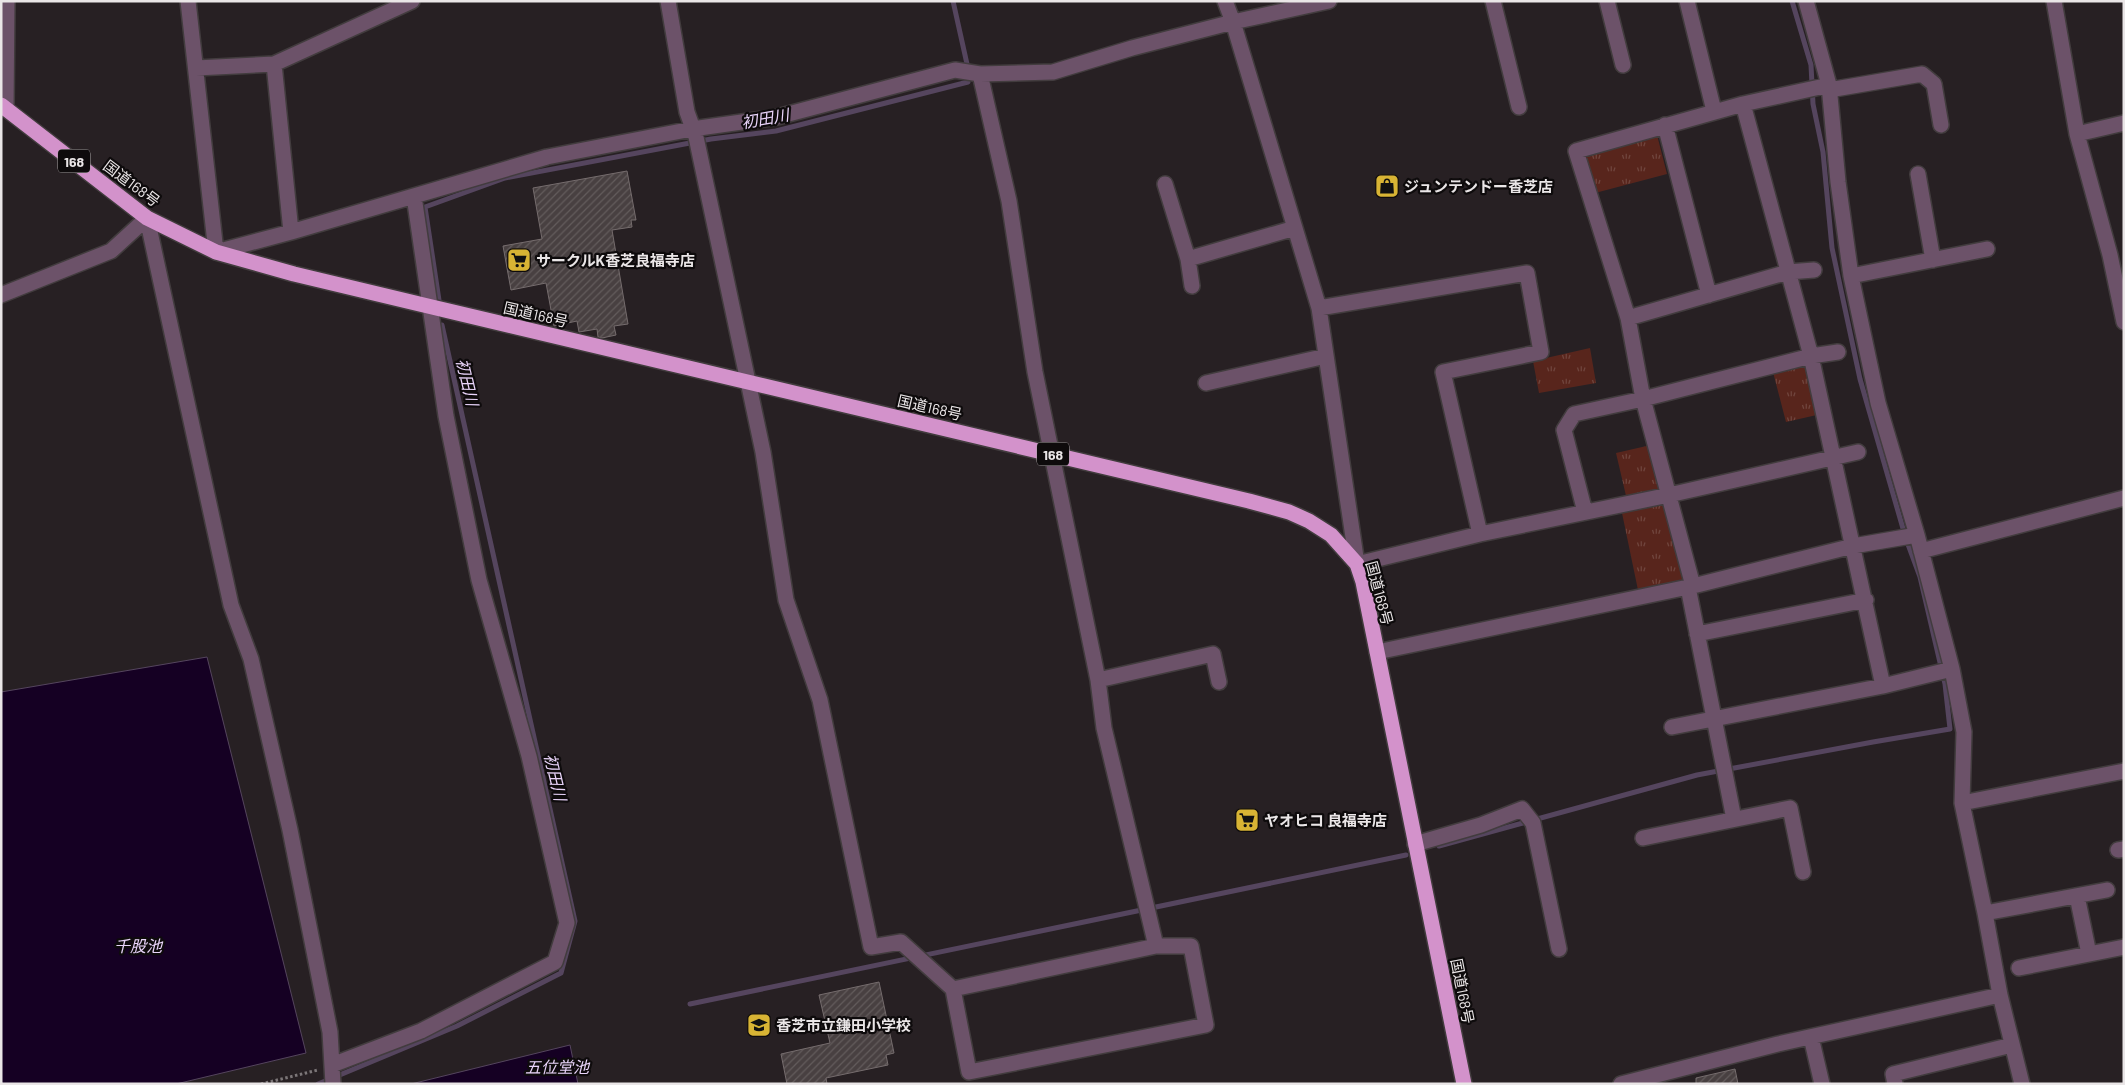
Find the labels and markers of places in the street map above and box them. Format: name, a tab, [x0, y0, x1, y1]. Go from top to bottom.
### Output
shop icon: ジュンテンドー香芝店	[1374, 173, 1400, 199]
place label: ジュンテンドー香芝店	[1404, 177, 1553, 195]
supermarket icon: サークルK香芝良福寺店	[506, 247, 532, 273]
place label: サークルK香芝良福寺店	[536, 251, 695, 269]
supermarket icon: ヤオヒコ 良福寺店	[1234, 807, 1260, 833]
place label: ヤオヒコ 良福寺店	[1264, 811, 1387, 829]
school or university icon: 香芝市立鎌田小学校	[746, 1012, 772, 1038]
place label: 香芝市立鎌田小学校	[776, 1016, 911, 1034]

